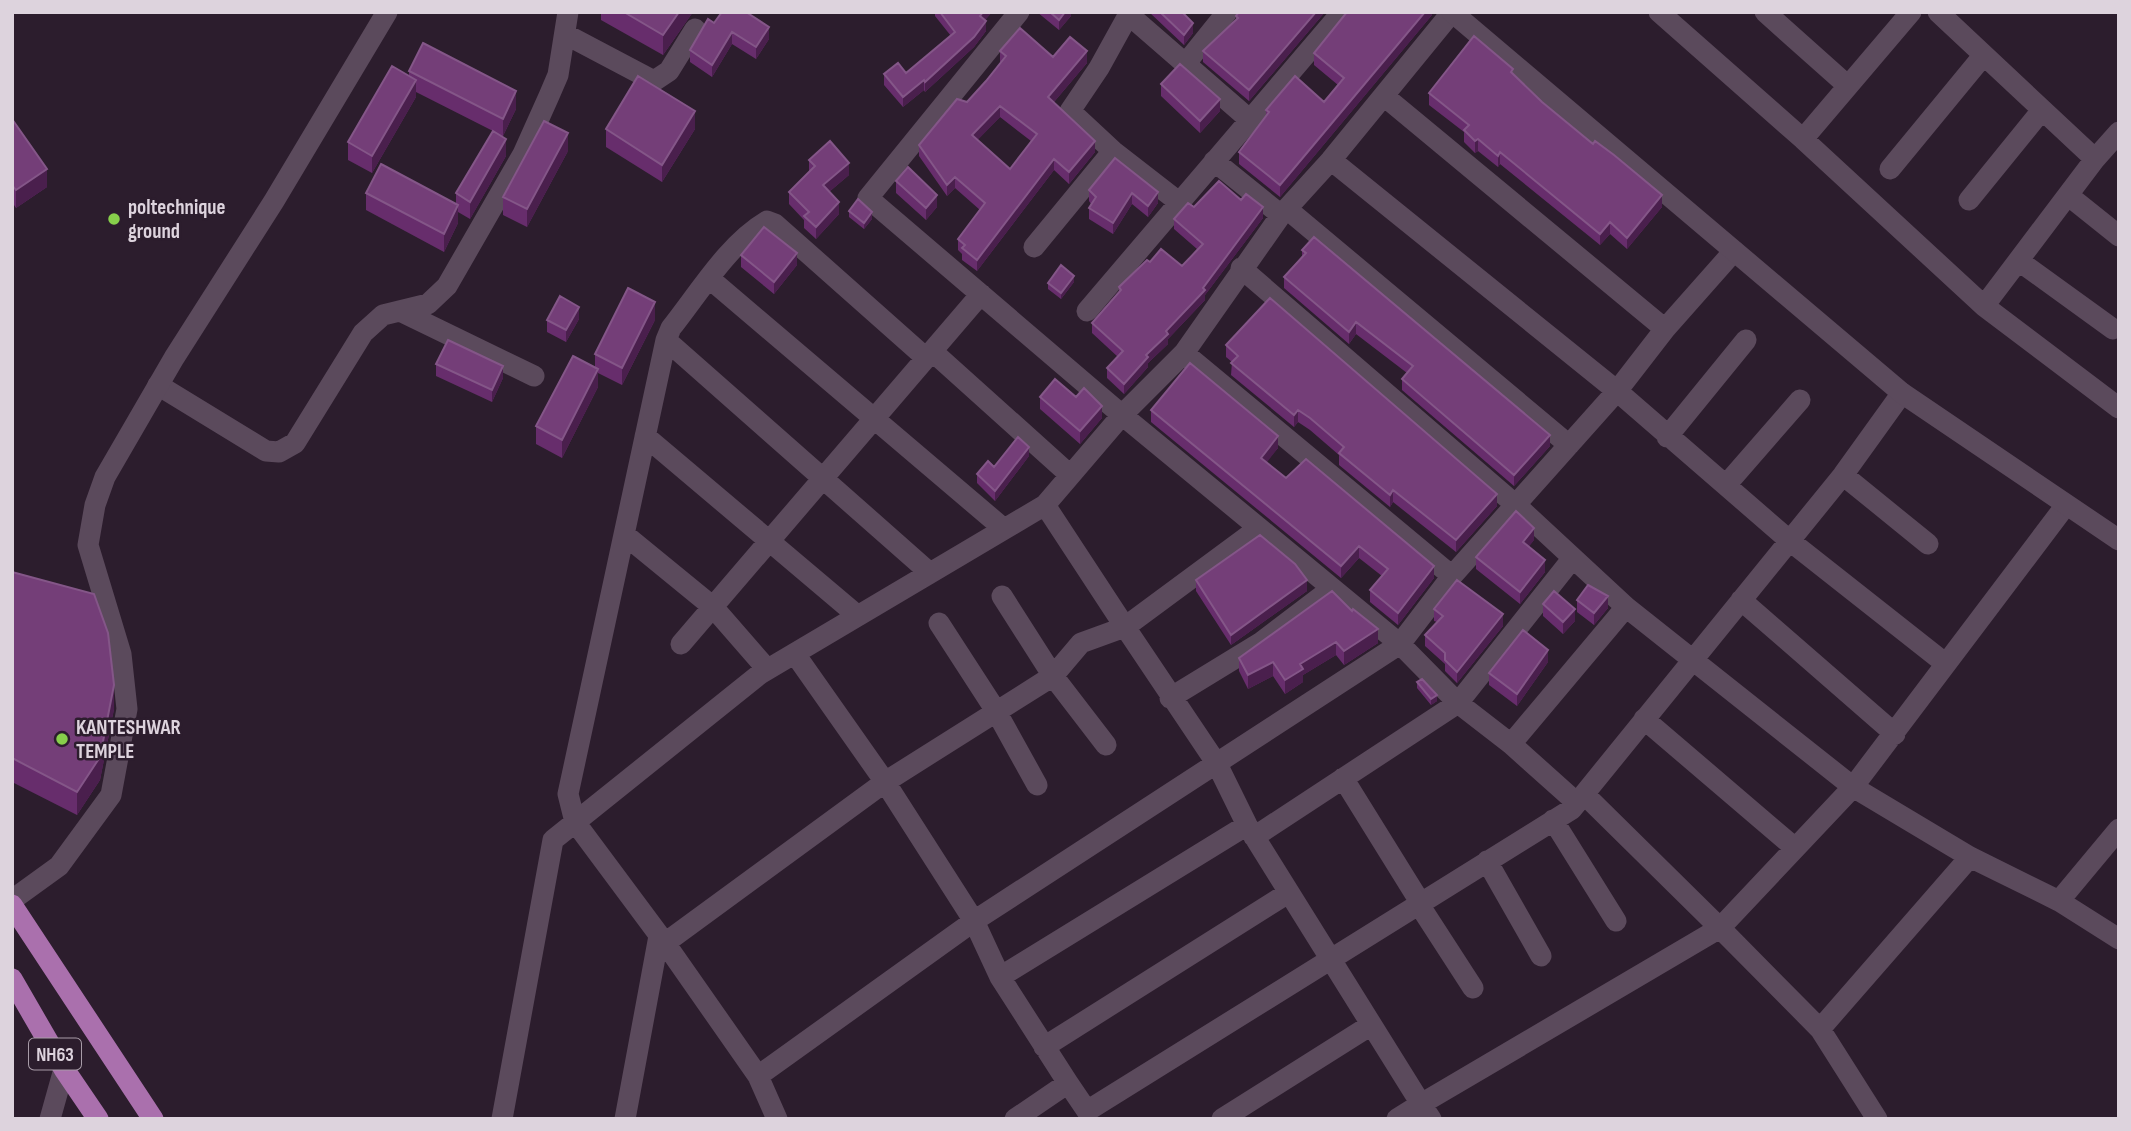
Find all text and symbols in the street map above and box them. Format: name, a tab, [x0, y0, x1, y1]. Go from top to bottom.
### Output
place label: poltechnique ground	[128, 195, 225, 244]
marker: poltechnique ground	[106, 211, 122, 227]
place label: KANTESHWAR TEMPLE	[76, 715, 181, 764]
marker: KANTESHWAR TEMPLE	[54, 731, 70, 747]
road number: NH63	[29, 1038, 81, 1070]

